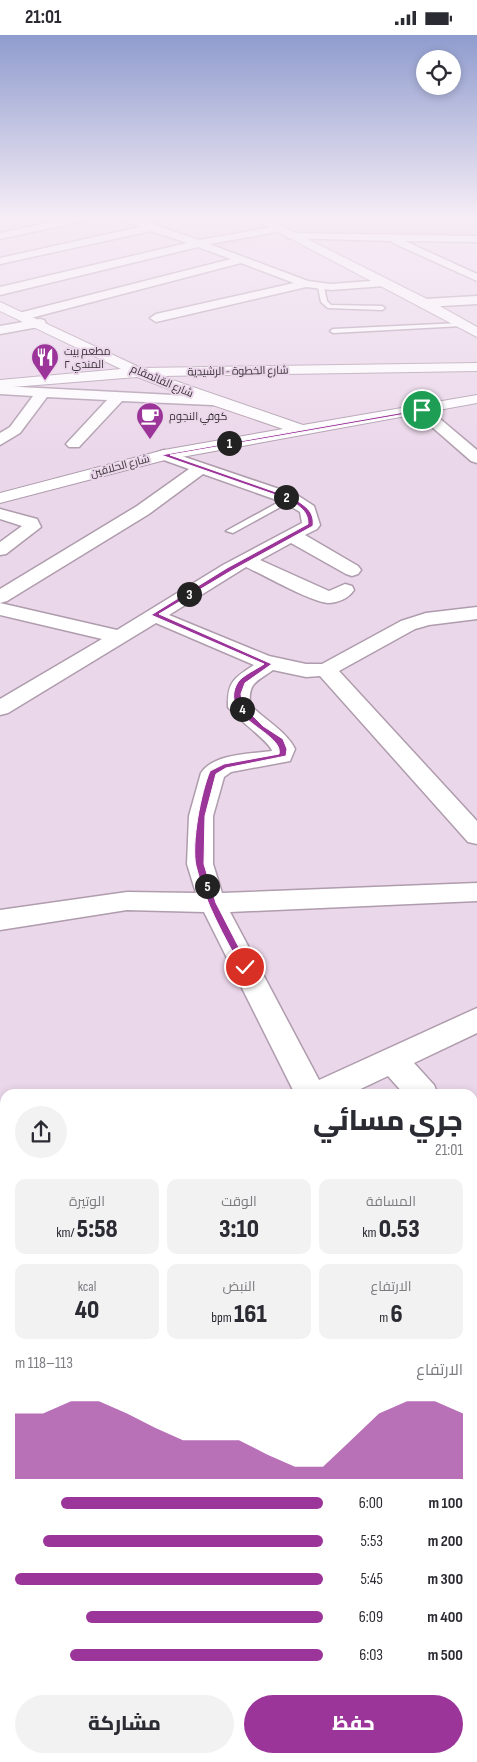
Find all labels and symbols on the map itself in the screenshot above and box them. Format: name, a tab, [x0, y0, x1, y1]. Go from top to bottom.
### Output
restaurant icon: مطعم بيت المندي ٢	[30, 342, 60, 381]
place label: مطعم بيت المندي ٢	[64, 345, 110, 373]
street label: شارع القائمقام	[128, 362, 195, 401]
street label: شارع الخطوة - الرشيدية	[187, 364, 289, 379]
pin	[401, 389, 443, 431]
cafe icon: كوفي النجوم	[135, 401, 165, 440]
place label: كوفي النجوم	[169, 410, 227, 425]
pin: 1	[216, 431, 242, 455]
street label: شارع الحلاقين	[89, 452, 151, 481]
pin: 2	[274, 485, 298, 509]
pin: 3	[176, 581, 202, 607]
pin: 4	[230, 697, 254, 721]
pin: 5	[194, 873, 220, 899]
pin	[224, 946, 266, 988]

